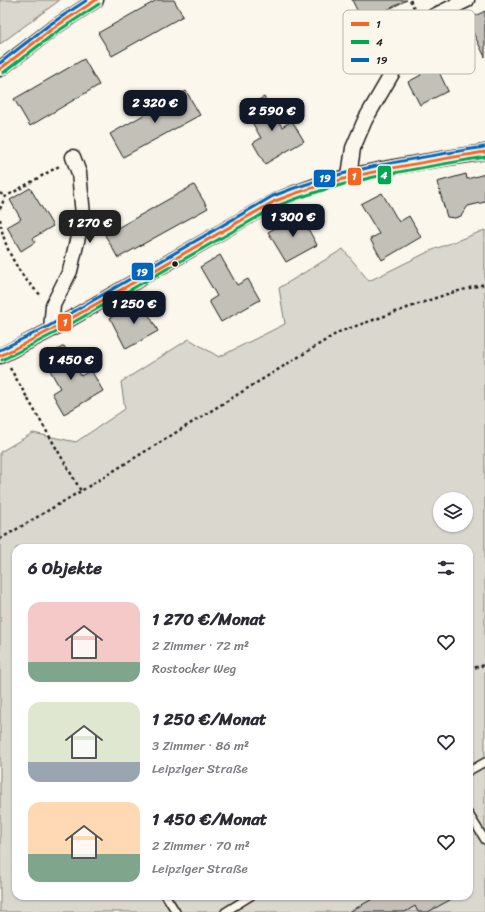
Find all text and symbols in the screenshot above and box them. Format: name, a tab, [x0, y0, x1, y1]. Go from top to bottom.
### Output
legend	[343, 10, 475, 74]
text: 1	[376, 15, 381, 34]
text: 4	[376, 33, 383, 52]
text: 19	[376, 51, 388, 70]
pin: 2 320 €	[118, 90, 192, 124]
text: 2 320 €	[132, 91, 178, 114]
pin: 2 590 €	[235, 98, 309, 132]
text: 2 590 €	[248, 99, 296, 122]
line badge: 4	[377, 165, 392, 185]
text: 4	[380, 166, 388, 185]
line badge: 1	[347, 167, 362, 186]
text: 1	[352, 167, 357, 186]
line badge: 19	[313, 169, 336, 188]
text: 19	[319, 169, 331, 188]
pin: 1 300 €	[256, 204, 330, 238]
text: 1 300 €	[271, 205, 315, 228]
pin: 1 270 €	[53, 210, 127, 244]
text: 1 270 €	[68, 211, 112, 234]
unlabelled marker	[170, 259, 180, 269]
line badge: 19	[131, 262, 154, 281]
text: 19	[136, 263, 148, 282]
pin: 1 250 €	[97, 291, 171, 325]
text: 1 250 €	[112, 292, 156, 315]
line badge: 1	[57, 313, 72, 332]
text: 1	[63, 313, 68, 332]
pin: 1 450 €	[34, 347, 108, 381]
text: 1 450 €	[48, 348, 94, 371]
map controls	[433, 492, 473, 532]
button: layers	[433, 492, 473, 532]
text: 6 Objekte	[28, 553, 102, 583]
icon: filters	[435, 557, 457, 579]
text: 1 270 €/Monat	[152, 604, 266, 634]
icon: home	[60, 618, 108, 666]
icon: heart	[435, 631, 457, 653]
text: 2 Zimmer · 72 m²	[152, 634, 249, 657]
text: Rostocker Weg	[152, 657, 236, 680]
text: 1 250 €/Monat	[152, 704, 266, 734]
icon: home	[60, 718, 108, 766]
icon: heart	[435, 731, 457, 753]
text: 3 Zimmer · 86 m²	[152, 734, 249, 757]
text: Leipziger Straße	[152, 757, 248, 780]
text: 1 450 €/Monat	[152, 804, 267, 834]
icon: home	[60, 818, 108, 866]
icon: heart	[435, 831, 457, 853]
text: 2 Zimmer · 70 m²	[152, 834, 250, 857]
text: Leipziger Straße	[152, 857, 248, 880]

